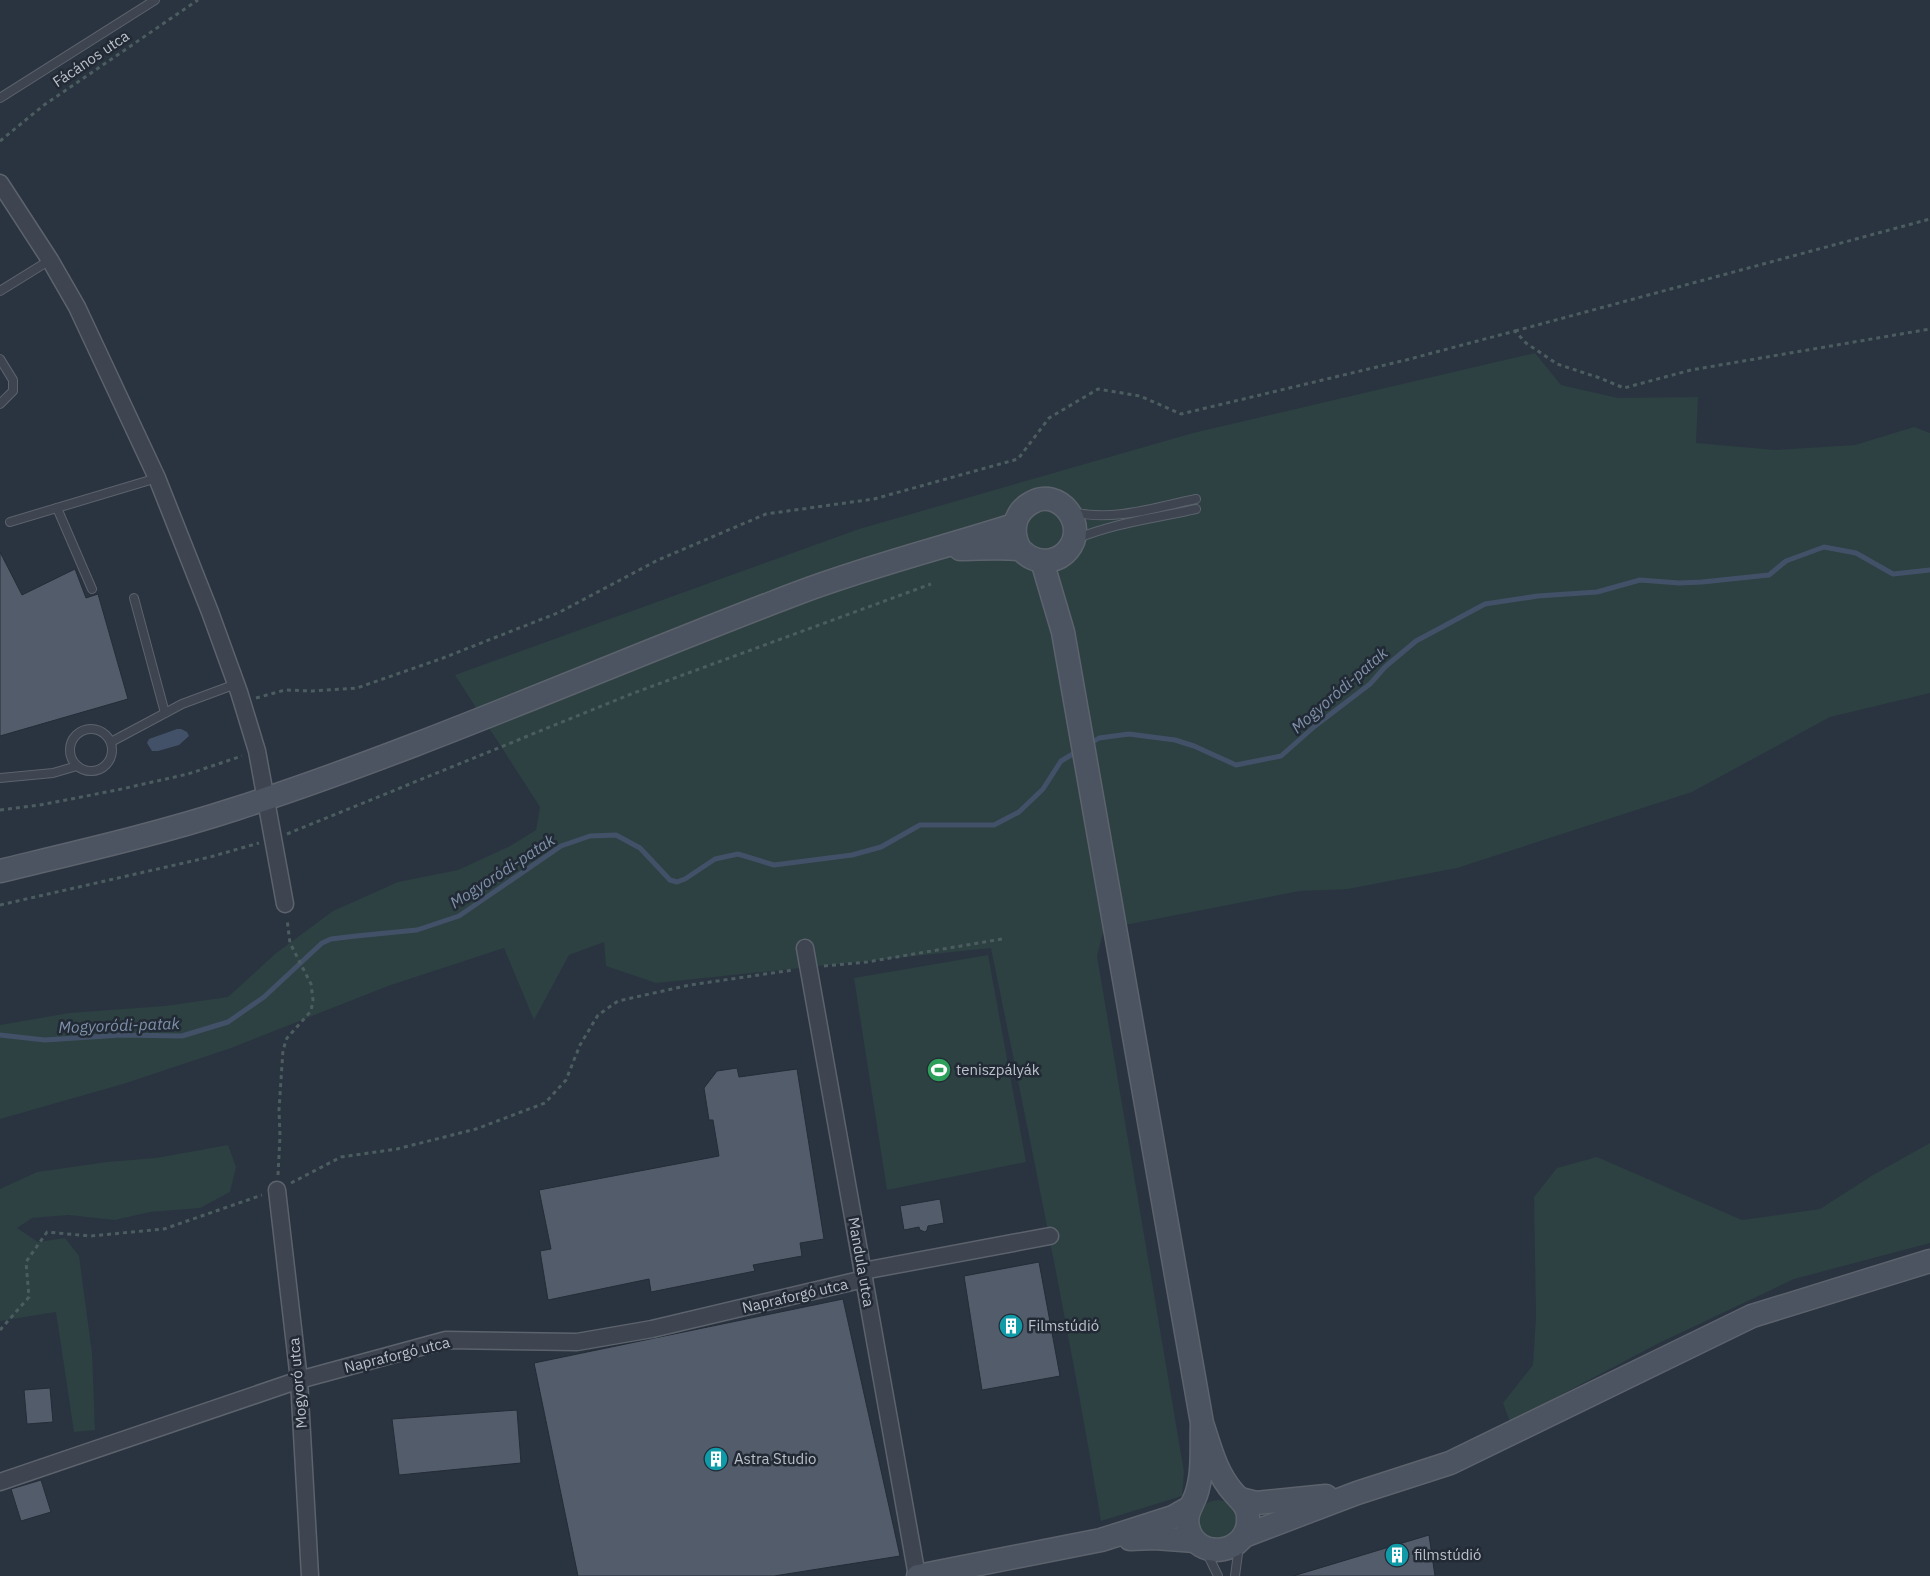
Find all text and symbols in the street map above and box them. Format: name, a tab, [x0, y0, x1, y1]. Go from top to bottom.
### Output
street label: Fácános utca	[49, 26, 133, 91]
water label: Mogyoródi-patak	[1287, 642, 1392, 737]
water label: Mogyoródi-patak	[446, 829, 559, 912]
water label: Mogyoródi-patak	[58, 1013, 181, 1037]
sports icon: teniszpályák	[926, 1057, 952, 1083]
place label: teniszpályák	[956, 1060, 1040, 1079]
street label: Mandula utca	[844, 1216, 879, 1308]
street label: Napraforgó utca	[740, 1274, 850, 1317]
building icon: Filmstúdió	[998, 1313, 1024, 1339]
place label: Filmstúdió	[1028, 1316, 1099, 1335]
street label: Napraforgó utca	[342, 1332, 452, 1377]
street label: Mogyoró utca	[284, 1337, 311, 1429]
building icon: Astra Studio	[703, 1446, 729, 1472]
place label: Astra Studio	[734, 1449, 816, 1468]
building icon: filmstúdió	[1384, 1542, 1410, 1568]
place label: filmstúdió	[1414, 1545, 1482, 1564]

